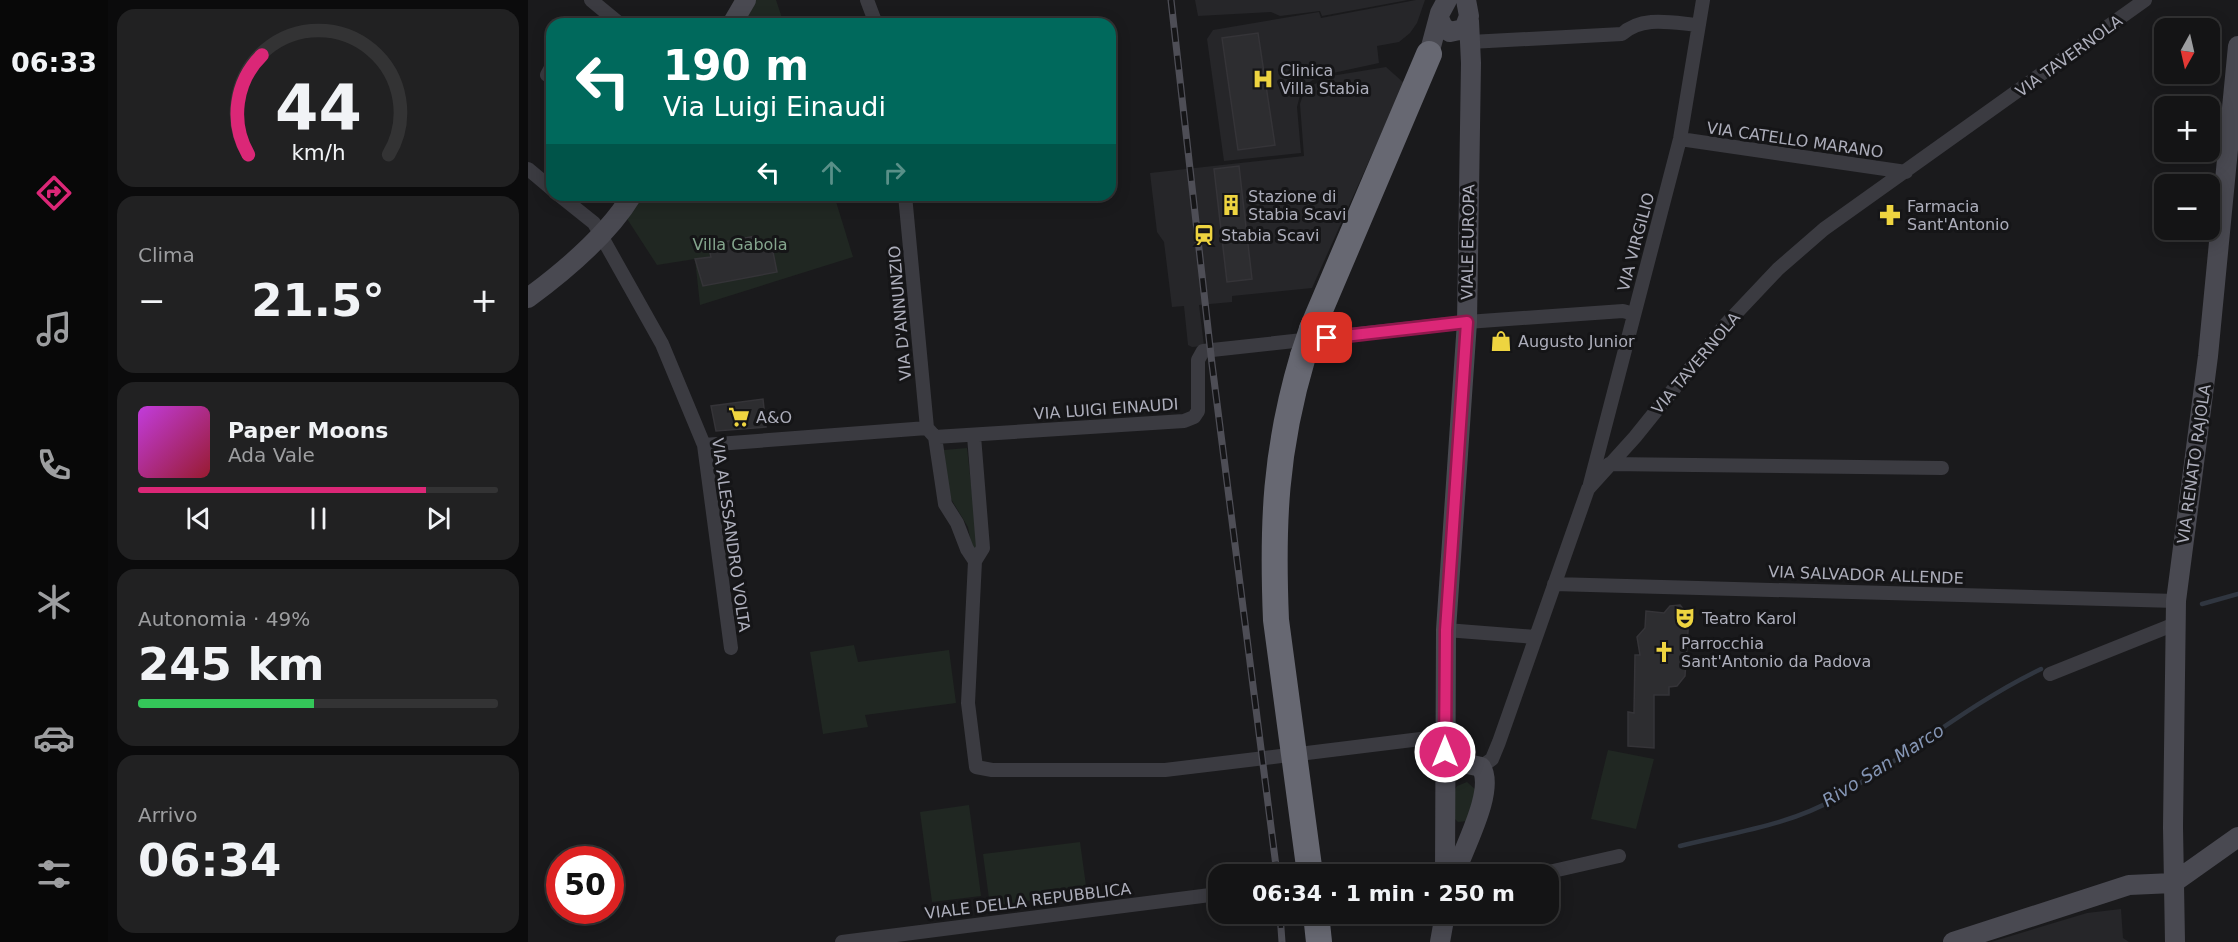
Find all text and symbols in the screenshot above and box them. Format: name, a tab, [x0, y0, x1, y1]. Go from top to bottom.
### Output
street label: VIA TAVERNOLA	[2012, 11, 2126, 101]
north arrow	[2154, 18, 2220, 84]
map controls	[2154, 18, 2220, 240]
text: 190 m	[663, 41, 809, 90]
icon: left	[564, 42, 642, 120]
text: 06:33	[11, 47, 97, 78]
place label: Clinica Villa Stabia	[1280, 61, 1369, 98]
hospital icon: Clinica Villa Stabia	[1251, 67, 1275, 91]
text: 44	[275, 71, 361, 144]
text: Via Luigi Einaudi	[663, 91, 886, 122]
button: +	[2154, 96, 2220, 162]
street label: VIA CATELLO MARANO	[1705, 118, 1885, 162]
text: km/h	[291, 140, 345, 165]
icon: left	[752, 156, 785, 189]
icon: ahead	[815, 156, 848, 189]
icon: right	[878, 156, 911, 189]
icon: directions	[33, 172, 75, 214]
button: −	[2154, 174, 2220, 240]
street label: VIALE EUROPA	[1457, 184, 1479, 300]
place label: Stazione di Stabia Scavi	[1248, 187, 1346, 224]
street label: VIA VIRGILIO	[1614, 190, 1658, 294]
building icon: Stazione di Stabia Scavi	[1219, 193, 1243, 217]
place label: Farmacia Sant'Antonio	[1907, 197, 2009, 234]
pharmacy icon: Farmacia Sant'Antonio	[1878, 203, 1902, 227]
station icon: Stabia Scavi	[1192, 223, 1216, 247]
place label: Stabia Scavi	[1221, 226, 1319, 245]
park label: Villa Gabola	[692, 235, 788, 254]
text: Clima	[138, 243, 195, 267]
street label: VIA D'ANNUNZIO	[885, 245, 915, 381]
text: 21.5°	[251, 274, 385, 327]
text: −	[138, 281, 166, 320]
text: +	[470, 281, 498, 320]
icon: music	[33, 308, 75, 350]
street label: VIA TAVERNOLA	[1648, 308, 1744, 418]
pin	[1301, 312, 1352, 363]
icon: arrive	[1310, 321, 1343, 354]
shop icon: Augusto Junior	[1489, 329, 1513, 353]
place label: Augusto Junior	[1518, 332, 1635, 351]
street label: VIA RENATO RAJOLA	[2173, 383, 2215, 545]
street label: VIA LUIGI EINAUDI	[1033, 394, 1179, 424]
supermarket icon: A&O	[727, 405, 751, 429]
place label: A&O	[756, 408, 792, 427]
text: Paper Moons	[228, 418, 388, 443]
street label: VIA ALESSANDRO VOLTA	[708, 437, 754, 633]
text: Ada Vale	[228, 443, 315, 467]
icon: phone	[33, 444, 75, 486]
icon: previous	[182, 502, 215, 535]
icon: pause	[302, 502, 335, 535]
icon: next	[422, 502, 455, 535]
street label: VIA SALVADOR ALLENDE	[1768, 562, 1964, 588]
icon: climate	[33, 581, 75, 623]
theatre icon: Teatro Karol	[1673, 606, 1697, 630]
text: Autonomia · 49%	[138, 607, 310, 631]
place label: Teatro Karol	[1701, 609, 1797, 628]
place label: Parrocchia Sant'Antonio da Padova	[1681, 634, 1871, 671]
text: 245 km	[138, 638, 324, 691]
church icon: Parrocchia Sant'Antonio da Padova	[1652, 640, 1676, 664]
icon: car	[33, 717, 75, 759]
water label: Rivo San Marco	[1818, 719, 1948, 811]
position arrow	[1413, 720, 1477, 784]
text: Arrivo	[138, 803, 197, 827]
text: 06:34	[138, 834, 281, 887]
speed limit sign: 50	[546, 846, 624, 924]
icon: filters	[33, 853, 75, 895]
street label: VIALE DELLA REPUBBLICA	[924, 879, 1132, 923]
text: 06:34 · 1 min · 250 m	[1252, 881, 1515, 906]

